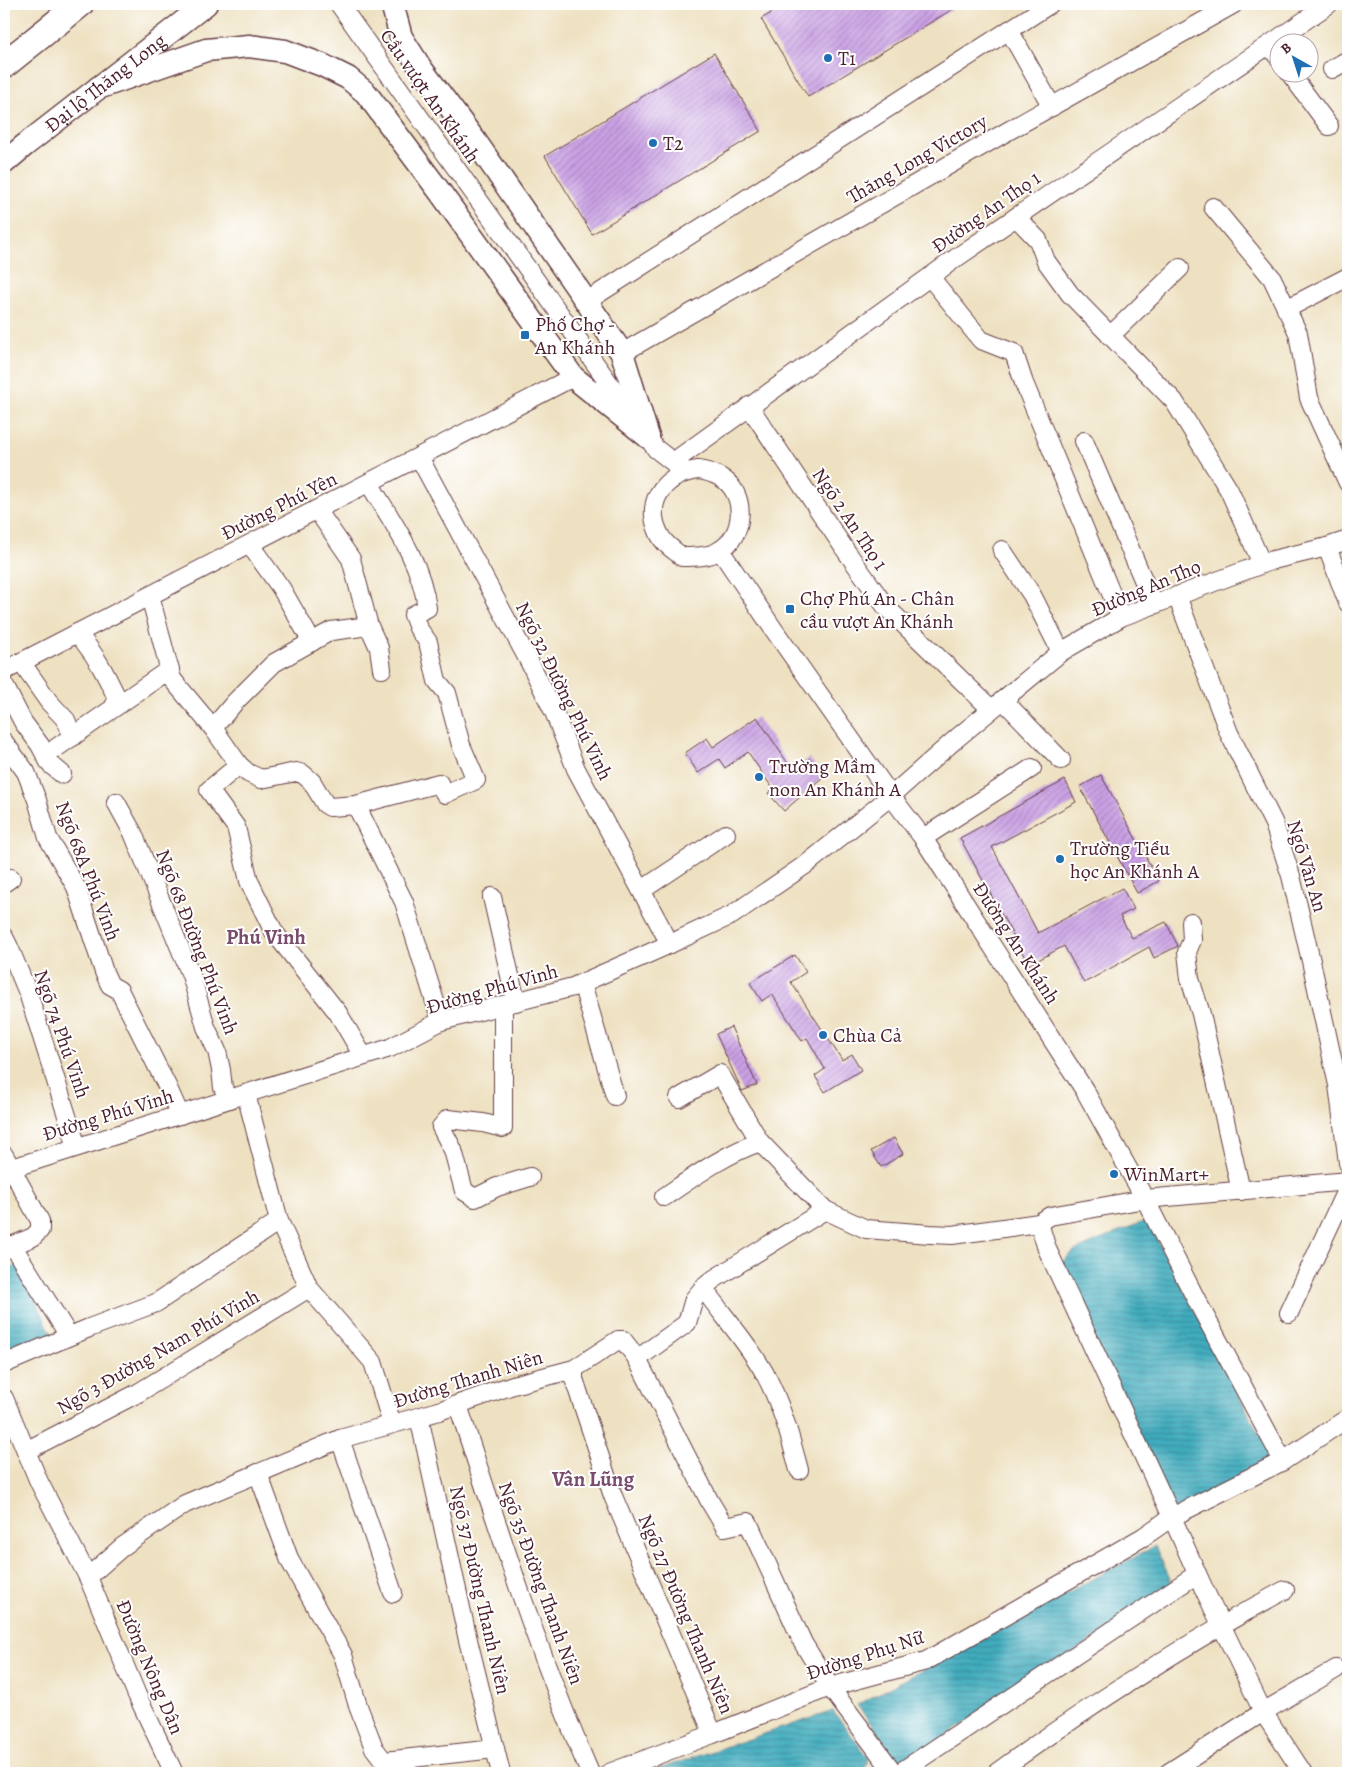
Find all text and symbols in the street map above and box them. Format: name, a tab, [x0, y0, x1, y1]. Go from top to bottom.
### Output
street label: Cầu vượt An Khánh	[374, 24, 487, 169]
street label: Đại lộ Thăng Long	[39, 27, 171, 139]
north arrow	[1270, 32, 1320, 82]
text: B	[1277, 38, 1296, 58]
place label: T1	[838, 45, 856, 72]
marker: T1	[822, 52, 834, 64]
street label: Thăng Long Victory	[842, 107, 993, 210]
place label: T2	[663, 130, 684, 157]
marker: T2	[647, 137, 659, 149]
street label: Đường An Thọ 1	[926, 164, 1046, 260]
place label: Phố Chợ - An Khánh	[534, 311, 616, 361]
marker: Phố Chợ - An Khánh	[519, 329, 531, 341]
street label: Ngõ 2 An Thọ 1	[806, 462, 894, 576]
street label: Đường Phú Yên	[216, 465, 342, 547]
street label: Đường An Thọ	[1087, 553, 1205, 623]
place label: Chợ Phú An - Chân cầu vượt An Khánh	[800, 585, 954, 635]
street label: Ngõ 32 Đường Phú Vinh	[509, 597, 619, 785]
marker: Chợ Phú An - Chân cầu vượt An Khánh	[784, 603, 796, 615]
place label: Trường Mầm non An Khánh A	[769, 753, 901, 803]
marker: Trường Mầm non An Khánh A	[753, 771, 765, 783]
street label: Ngõ 68A Phú Vinh	[49, 797, 127, 945]
street label: Ngõ Vân An	[1280, 817, 1334, 915]
place label: Trường Tiểu học An Khánh A	[1070, 835, 1199, 885]
street label: Ngõ 68 Đường Phú Vinh	[149, 845, 245, 1039]
marker: Trường Tiểu học An Khánh A	[1054, 853, 1066, 865]
street label: Đường An Khánh	[966, 877, 1066, 1010]
district label: Phú Vinh	[226, 923, 306, 951]
street label: Đường Phú Vinh	[423, 957, 561, 1021]
street label: Ngõ 74 Phú Vinh	[27, 966, 97, 1102]
place label: Chùa Cả	[833, 1022, 903, 1049]
marker: Chùa Cả	[817, 1029, 829, 1041]
street label: Đường Phú Vinh	[39, 1082, 177, 1148]
place label: WinMart+	[1123, 1161, 1209, 1188]
marker: WinMart+	[1108, 1168, 1120, 1180]
street label: Ngõ 3 Đường Nam Phú Vinh	[52, 1283, 265, 1421]
street label: Đường Thanh Niên	[390, 1343, 546, 1415]
district label: Vân Lũng	[551, 1465, 634, 1493]
street label: Ngõ 35 Đường Thanh Niên	[492, 1478, 590, 1688]
street label: Ngõ 37 Đường Thanh Niên	[443, 1483, 517, 1697]
street label: Ngõ 27 Đường Thanh Niên	[632, 1510, 740, 1718]
street label: Đường Nông Dân	[109, 1596, 191, 1738]
street label: Đường Phụ Nữ	[803, 1623, 927, 1687]

